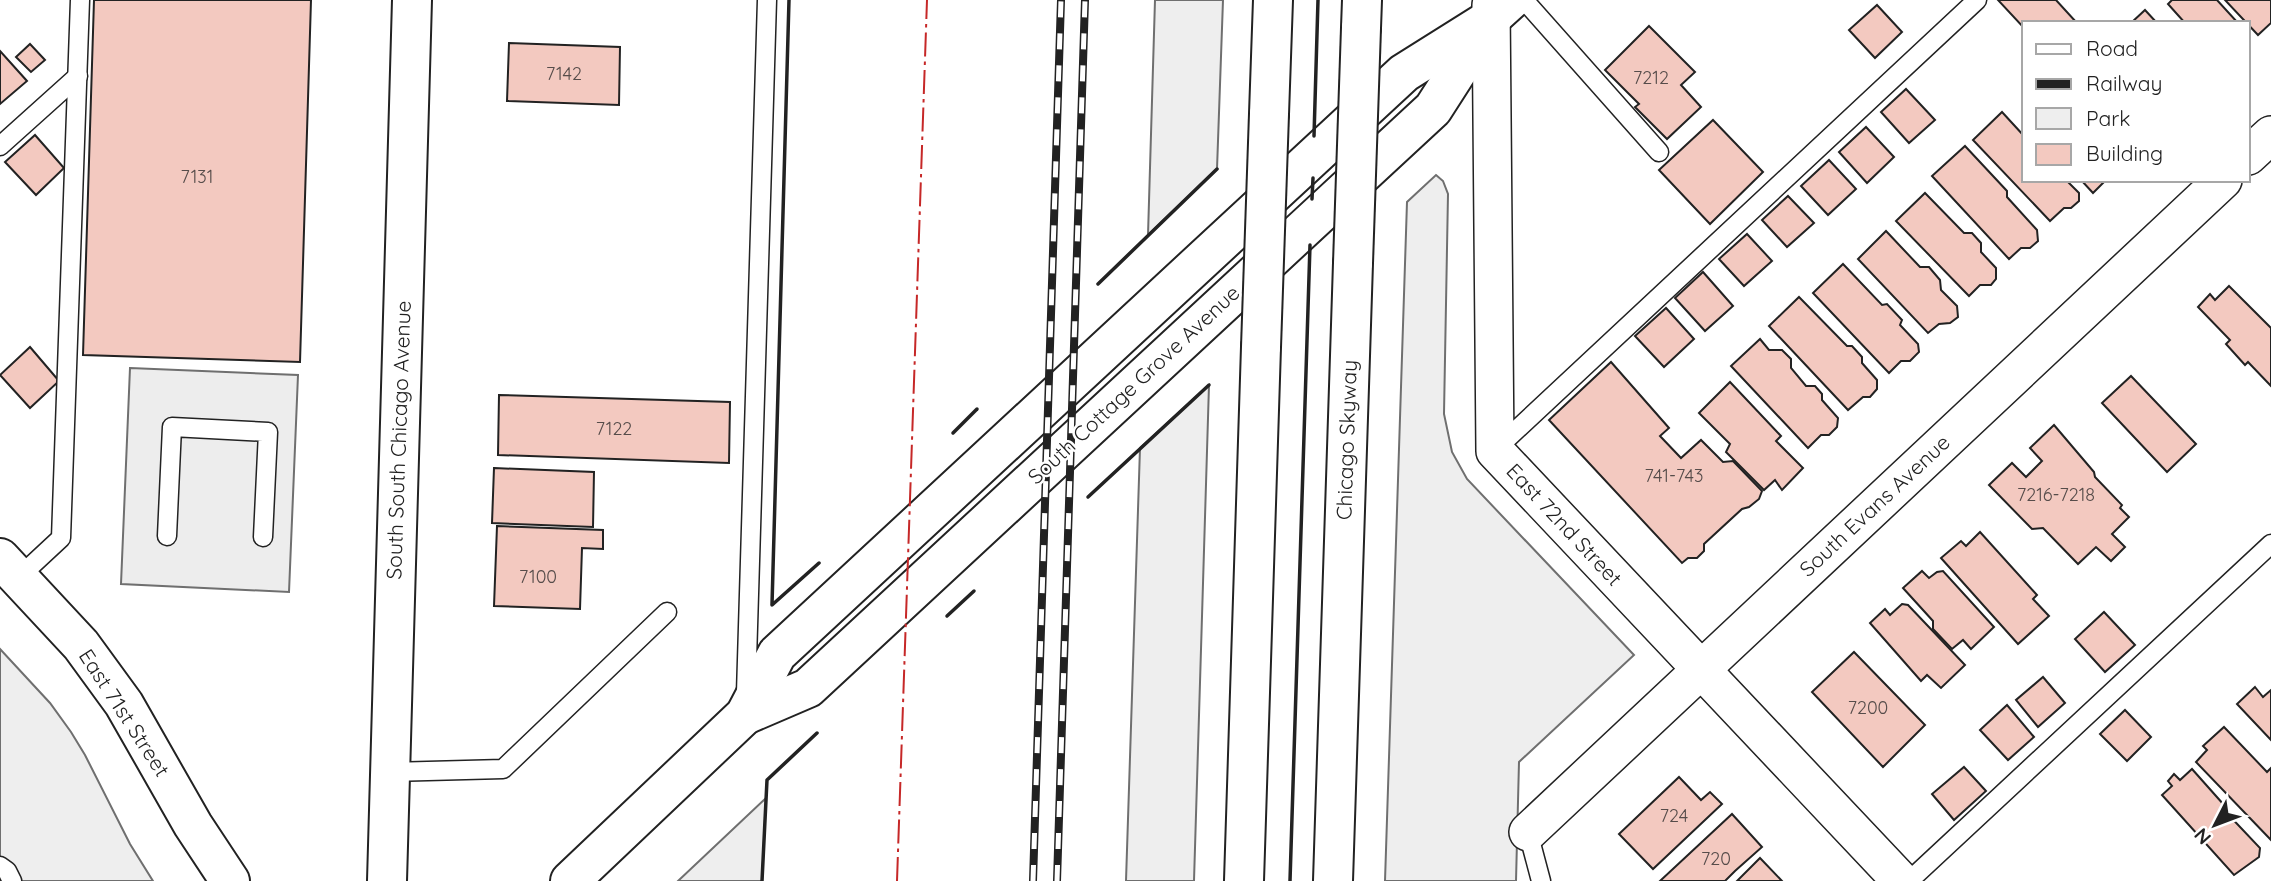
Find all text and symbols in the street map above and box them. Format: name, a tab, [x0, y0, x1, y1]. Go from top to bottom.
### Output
legend	[2022, 21, 2250, 182]
text: Road	[2086, 35, 2138, 61]
house number: 7142	[546, 62, 582, 85]
house number: 7212	[1633, 66, 1669, 89]
text: Railway	[2086, 70, 2162, 96]
text: Park	[2086, 105, 2130, 131]
text: Building	[2086, 140, 2163, 166]
house number: 7131	[181, 165, 213, 188]
street label: South Cottage Grove Avenue	[1022, 279, 1245, 489]
street label: South South Chicago Avenue	[380, 300, 416, 580]
street label: Chicago Skyway	[1330, 359, 1362, 521]
house number: 7122	[596, 417, 632, 440]
street label: South Evans Avenue	[1794, 429, 1955, 582]
street label: East 72nd Street	[1501, 458, 1628, 591]
house number: 741-743	[1645, 464, 1703, 487]
house number: 7216-7218	[2017, 483, 2095, 506]
house number: 7100	[519, 565, 557, 588]
street label: East 71st Street	[74, 644, 176, 781]
house number: 7200	[1848, 696, 1888, 719]
north arrow	[2180, 790, 2250, 860]
house number: 724	[1660, 804, 1688, 827]
text: N	[2189, 823, 2216, 850]
house number: 720	[1701, 847, 1731, 870]

